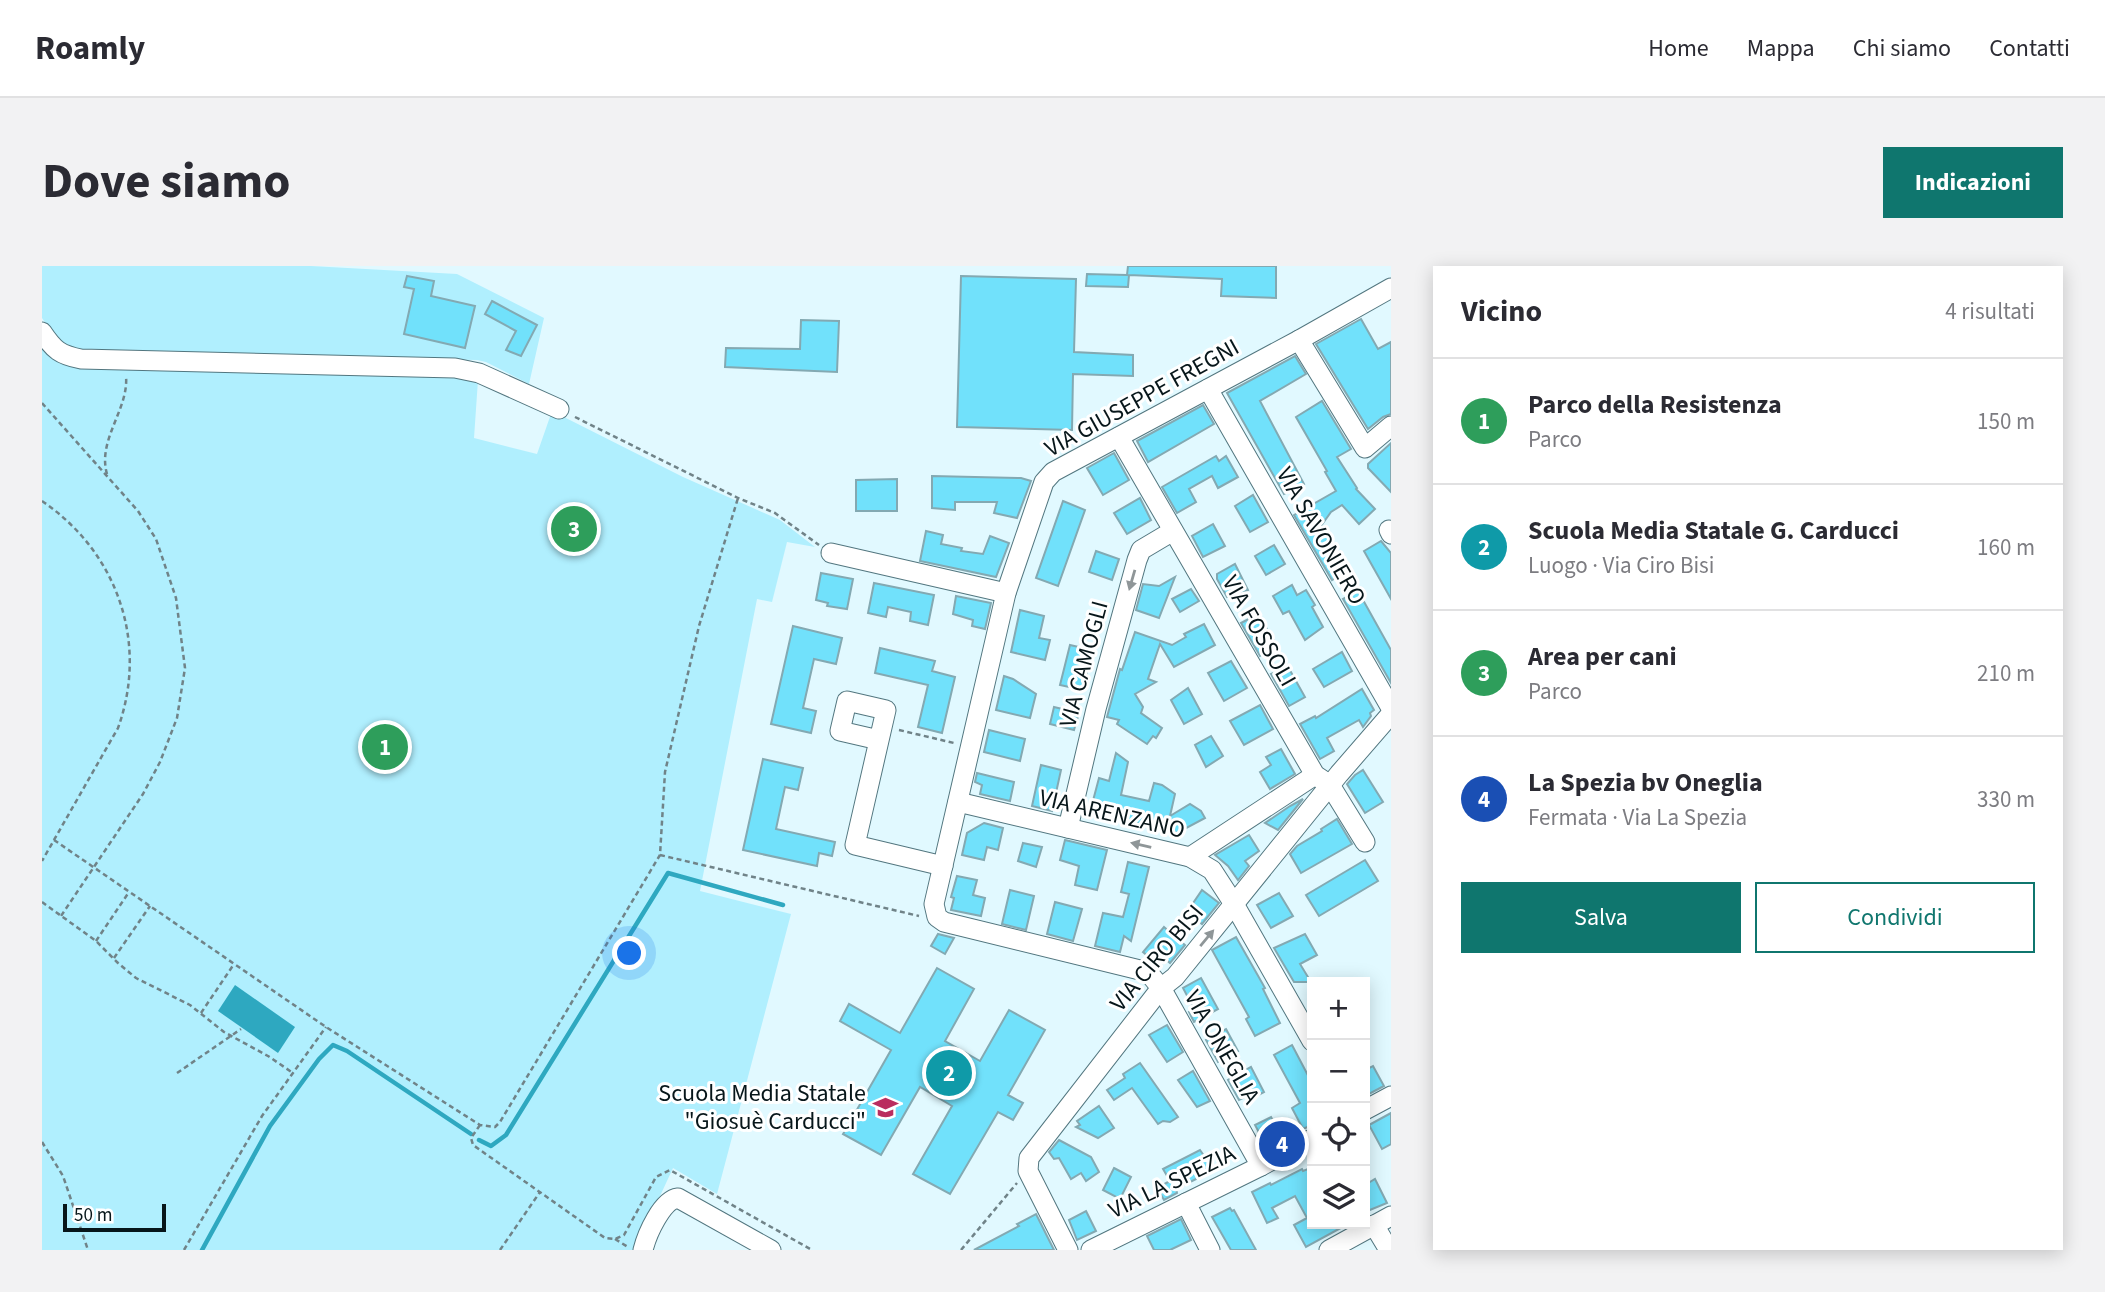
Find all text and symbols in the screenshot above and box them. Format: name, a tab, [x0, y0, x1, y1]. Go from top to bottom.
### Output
text: Roamly	[35, 25, 145, 72]
text: Home	[1648, 31, 1709, 66]
text: Mappa	[1747, 31, 1815, 66]
text: Chi siamo	[1853, 31, 1951, 66]
text: Contatti	[1989, 31, 2070, 66]
text: Dove siamo	[42, 147, 291, 217]
button: Indicazioni	[1883, 147, 2063, 218]
text: Vicino	[1461, 290, 1542, 333]
text: 4 risultati	[1945, 295, 2035, 328]
street label: VIA GIUSEPPE FREGNI	[1038, 330, 1246, 466]
text: Parco della Resistenza	[1528, 386, 1782, 423]
text: 1	[1478, 405, 1490, 438]
text: 150 m	[1977, 405, 2035, 438]
text: Parco	[1528, 423, 1582, 456]
street label: VIA SAVONIERO	[1267, 460, 1375, 612]
pin: 3	[551, 503, 597, 555]
text: Scuola Media Statale G. Carducci	[1528, 512, 1899, 549]
text: 2	[1478, 531, 1490, 564]
text: 160 m	[1977, 531, 2035, 564]
text: Luogo · Via Ciro Bisi	[1528, 549, 1714, 582]
street label: VIA FOSSOLI	[1213, 569, 1305, 693]
one-way arrow	[1126, 570, 1136, 591]
street label: VIA CAMOGLI	[1050, 597, 1118, 731]
text: Area per cani	[1528, 638, 1677, 675]
text: 3	[1478, 657, 1490, 690]
text: 210 m	[1977, 657, 2035, 690]
text: Parco	[1528, 675, 1582, 708]
pin: 1	[362, 721, 408, 773]
text: La Spezia bv Oneglia	[1528, 764, 1763, 801]
street label: VIA ARENZANO	[1036, 780, 1188, 848]
text: 4	[1478, 783, 1490, 816]
text: 330 m	[1977, 783, 2035, 816]
text: Fermata · Via La Spezia	[1528, 801, 1747, 834]
one-way arrow	[1130, 840, 1152, 851]
button: Salva	[1461, 882, 1741, 953]
button: Condividi	[1755, 882, 2035, 953]
street label: VIA CIRO BISI	[1102, 897, 1212, 1019]
one-way arrow	[1199, 930, 1214, 947]
your location	[612, 936, 646, 970]
map controls	[1307, 977, 1370, 1229]
button: +	[1307, 977, 1370, 1040]
street label: VIA ONEGLIA	[1175, 984, 1269, 1110]
button: −	[1307, 1040, 1370, 1103]
pin: 2	[926, 1047, 972, 1099]
place label: Scuola Media Statale "Giosuè Carducci"	[658, 1076, 866, 1139]
school or university icon: Scuola Media Statale "Giosuè Carducci"	[872, 1093, 900, 1121]
button: locate	[1307, 1103, 1370, 1166]
pin: 4	[1259, 1118, 1305, 1170]
street label: VIA LA SPEZIA	[1103, 1136, 1241, 1228]
button: layers	[1307, 1166, 1370, 1229]
scale bar	[63, 1201, 166, 1233]
text: 50 m	[74, 1202, 112, 1229]

